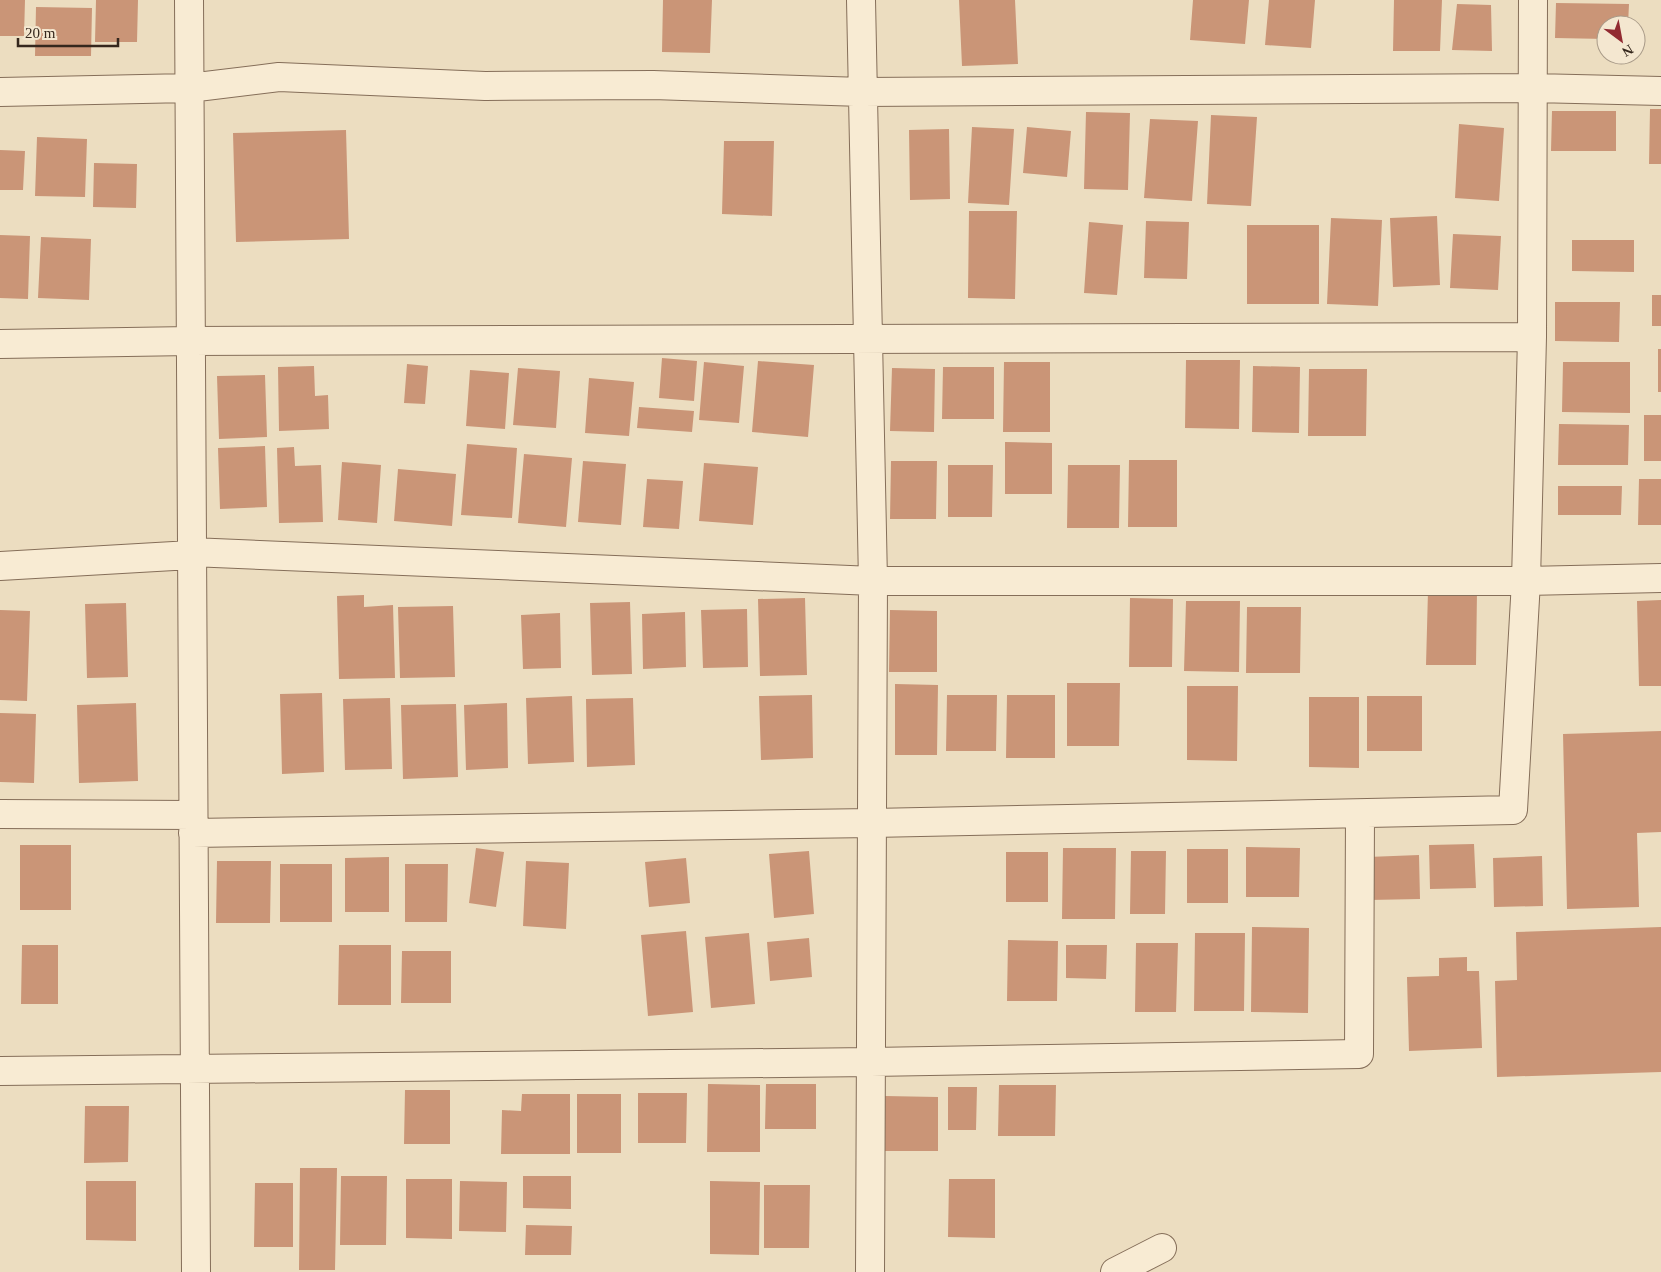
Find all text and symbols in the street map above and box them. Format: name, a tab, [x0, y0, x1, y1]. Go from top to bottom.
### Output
scale bar	[18, 15, 118, 47]
north arrow	[1596, 15, 1646, 65]
text: 20 m	[25, 25, 56, 41]
text: N	[1619, 42, 1636, 60]

